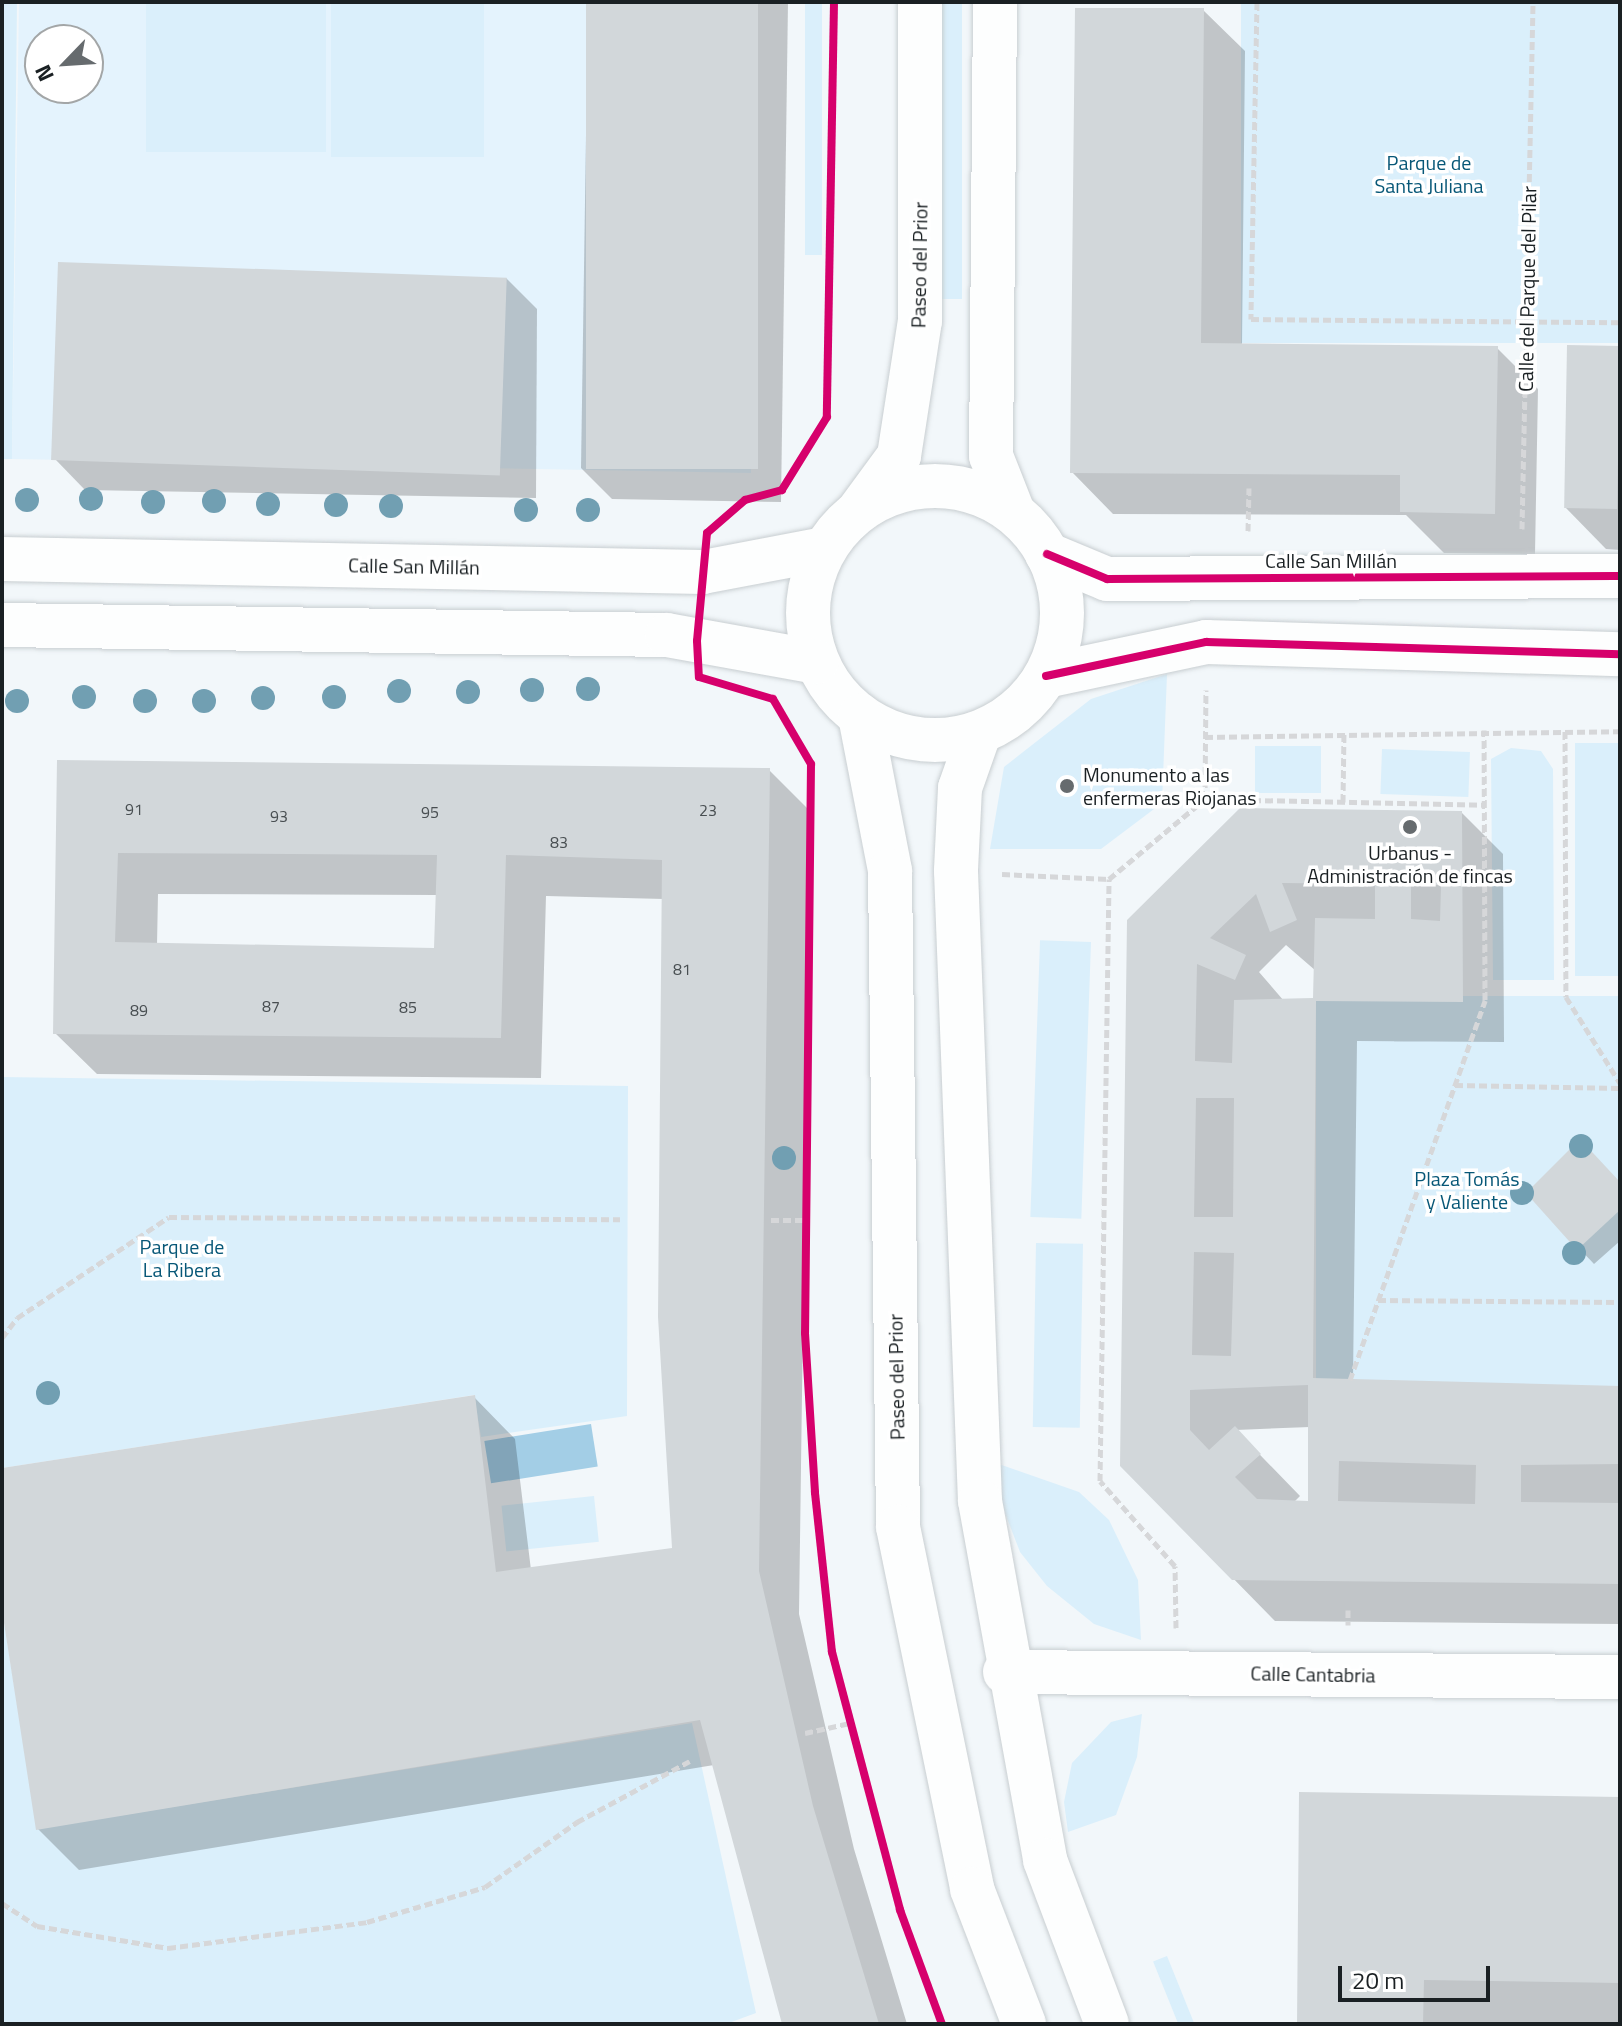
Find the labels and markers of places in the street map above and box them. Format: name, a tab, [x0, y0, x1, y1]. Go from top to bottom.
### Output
place label: Monumento a las enfermeras Riojanas	[1083, 762, 1256, 809]
marker: Monumento a las enfermeras Riojanas	[1058, 777, 1076, 795]
marker: Urbanus - Administración de fincas	[1401, 818, 1419, 836]
place label: Urbanus - Administración de fincas	[1307, 840, 1513, 887]

